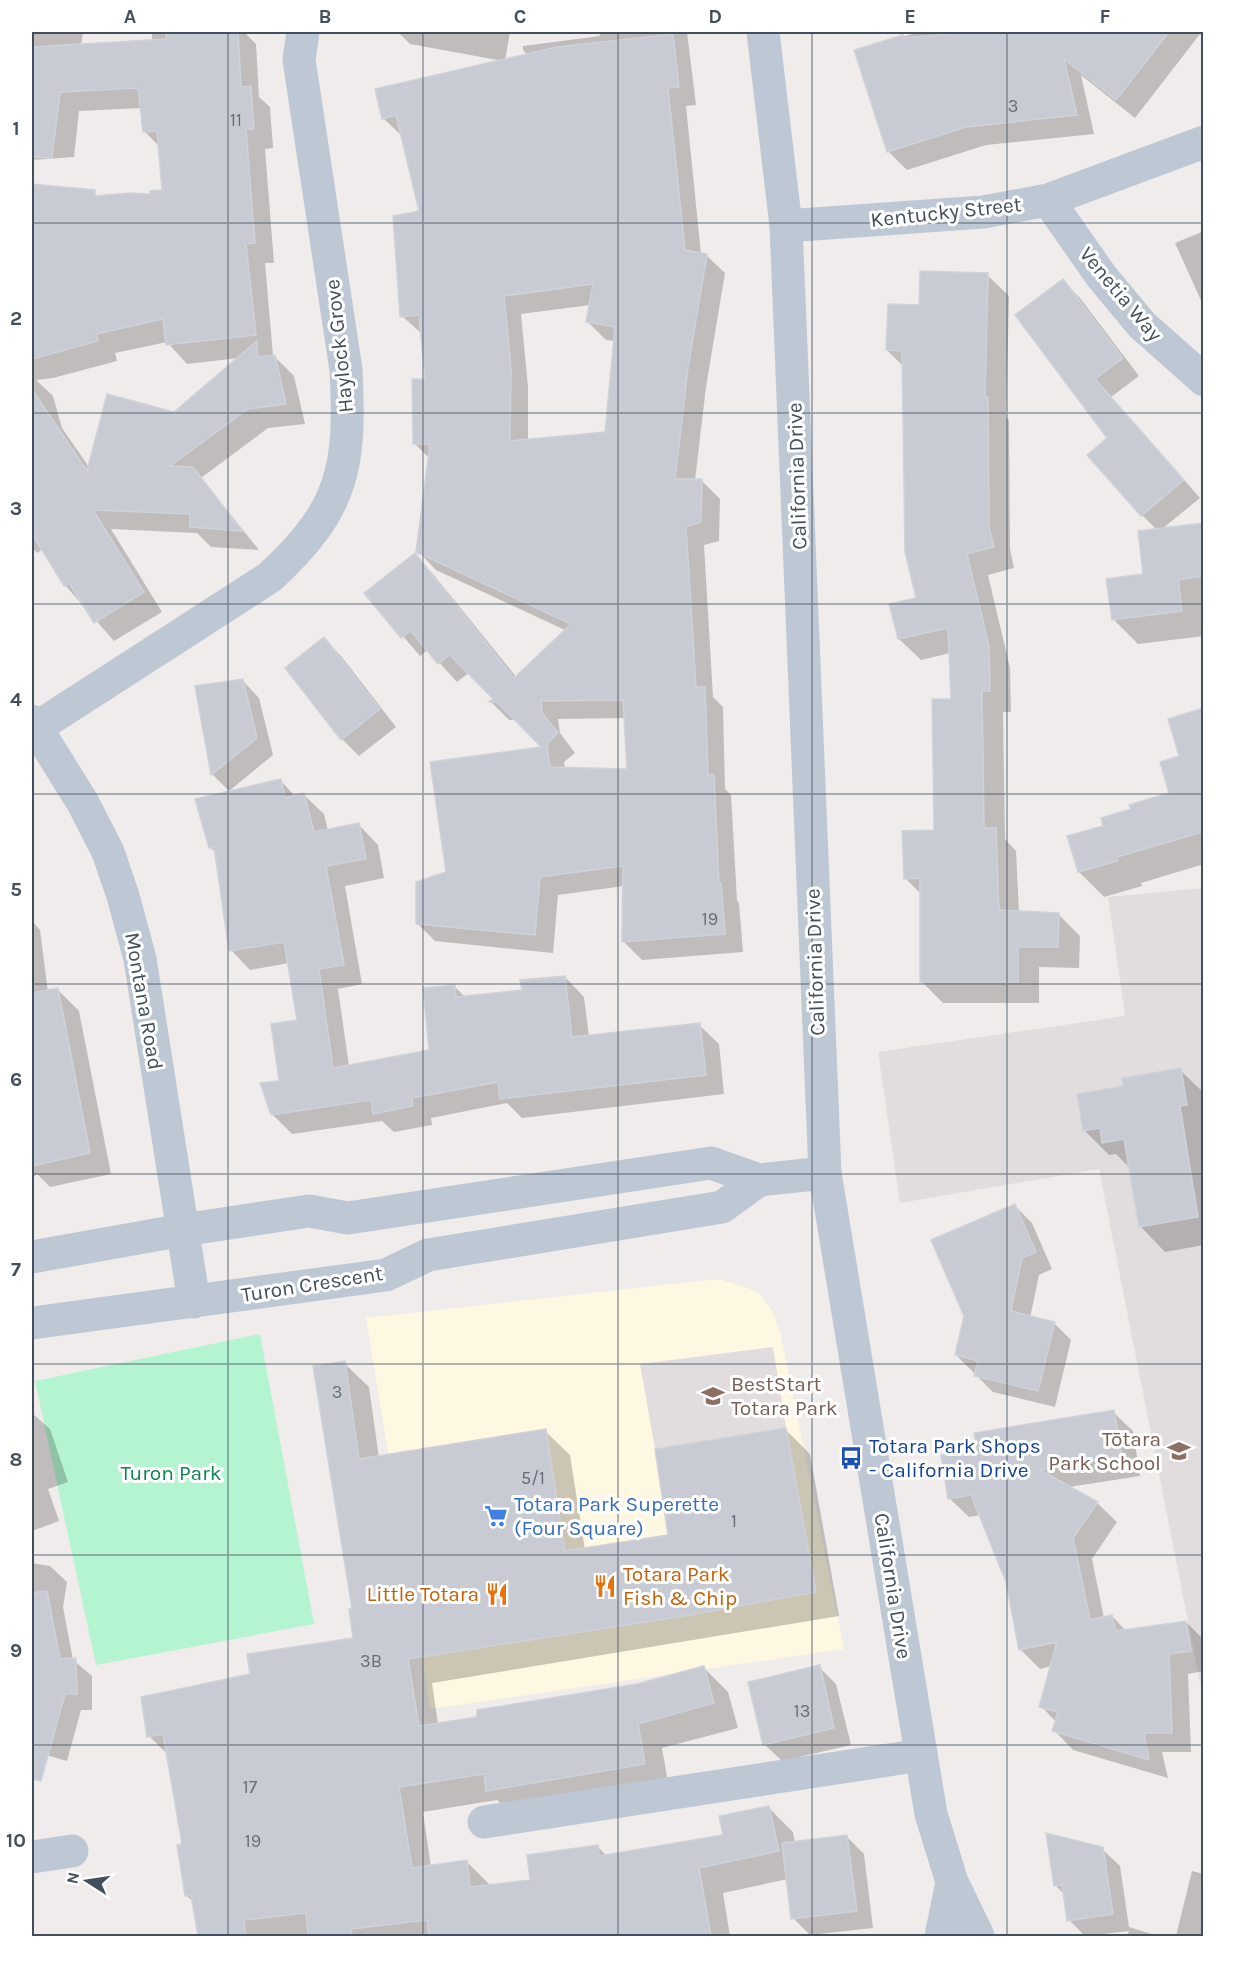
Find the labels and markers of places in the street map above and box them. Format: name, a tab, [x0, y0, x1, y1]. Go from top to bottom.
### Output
place label: BestStart Totara Park	[731, 1372, 838, 1420]
school or university icon: BestStart Totara Park	[700, 1383, 726, 1409]
place label: Tōtara Park School	[1048, 1427, 1161, 1475]
place label: Totara Park Shops - California Drive	[869, 1434, 1041, 1482]
school or university icon: Tōtara Park School	[1166, 1438, 1192, 1464]
bus stop icon: Totara Park Shops - California Drive	[838, 1445, 864, 1471]
place label: Totara Park Superette (Four Square)	[514, 1492, 719, 1540]
supermarket icon: Totara Park Superette (Four Square)	[483, 1503, 509, 1529]
place label: Totara Park Fish & Chip	[623, 1562, 737, 1610]
restaurant icon: Totara Park Fish & Chip	[592, 1573, 618, 1599]
restaurant icon: Little Totara	[484, 1581, 510, 1607]
place label: Little Totara	[367, 1582, 479, 1606]

